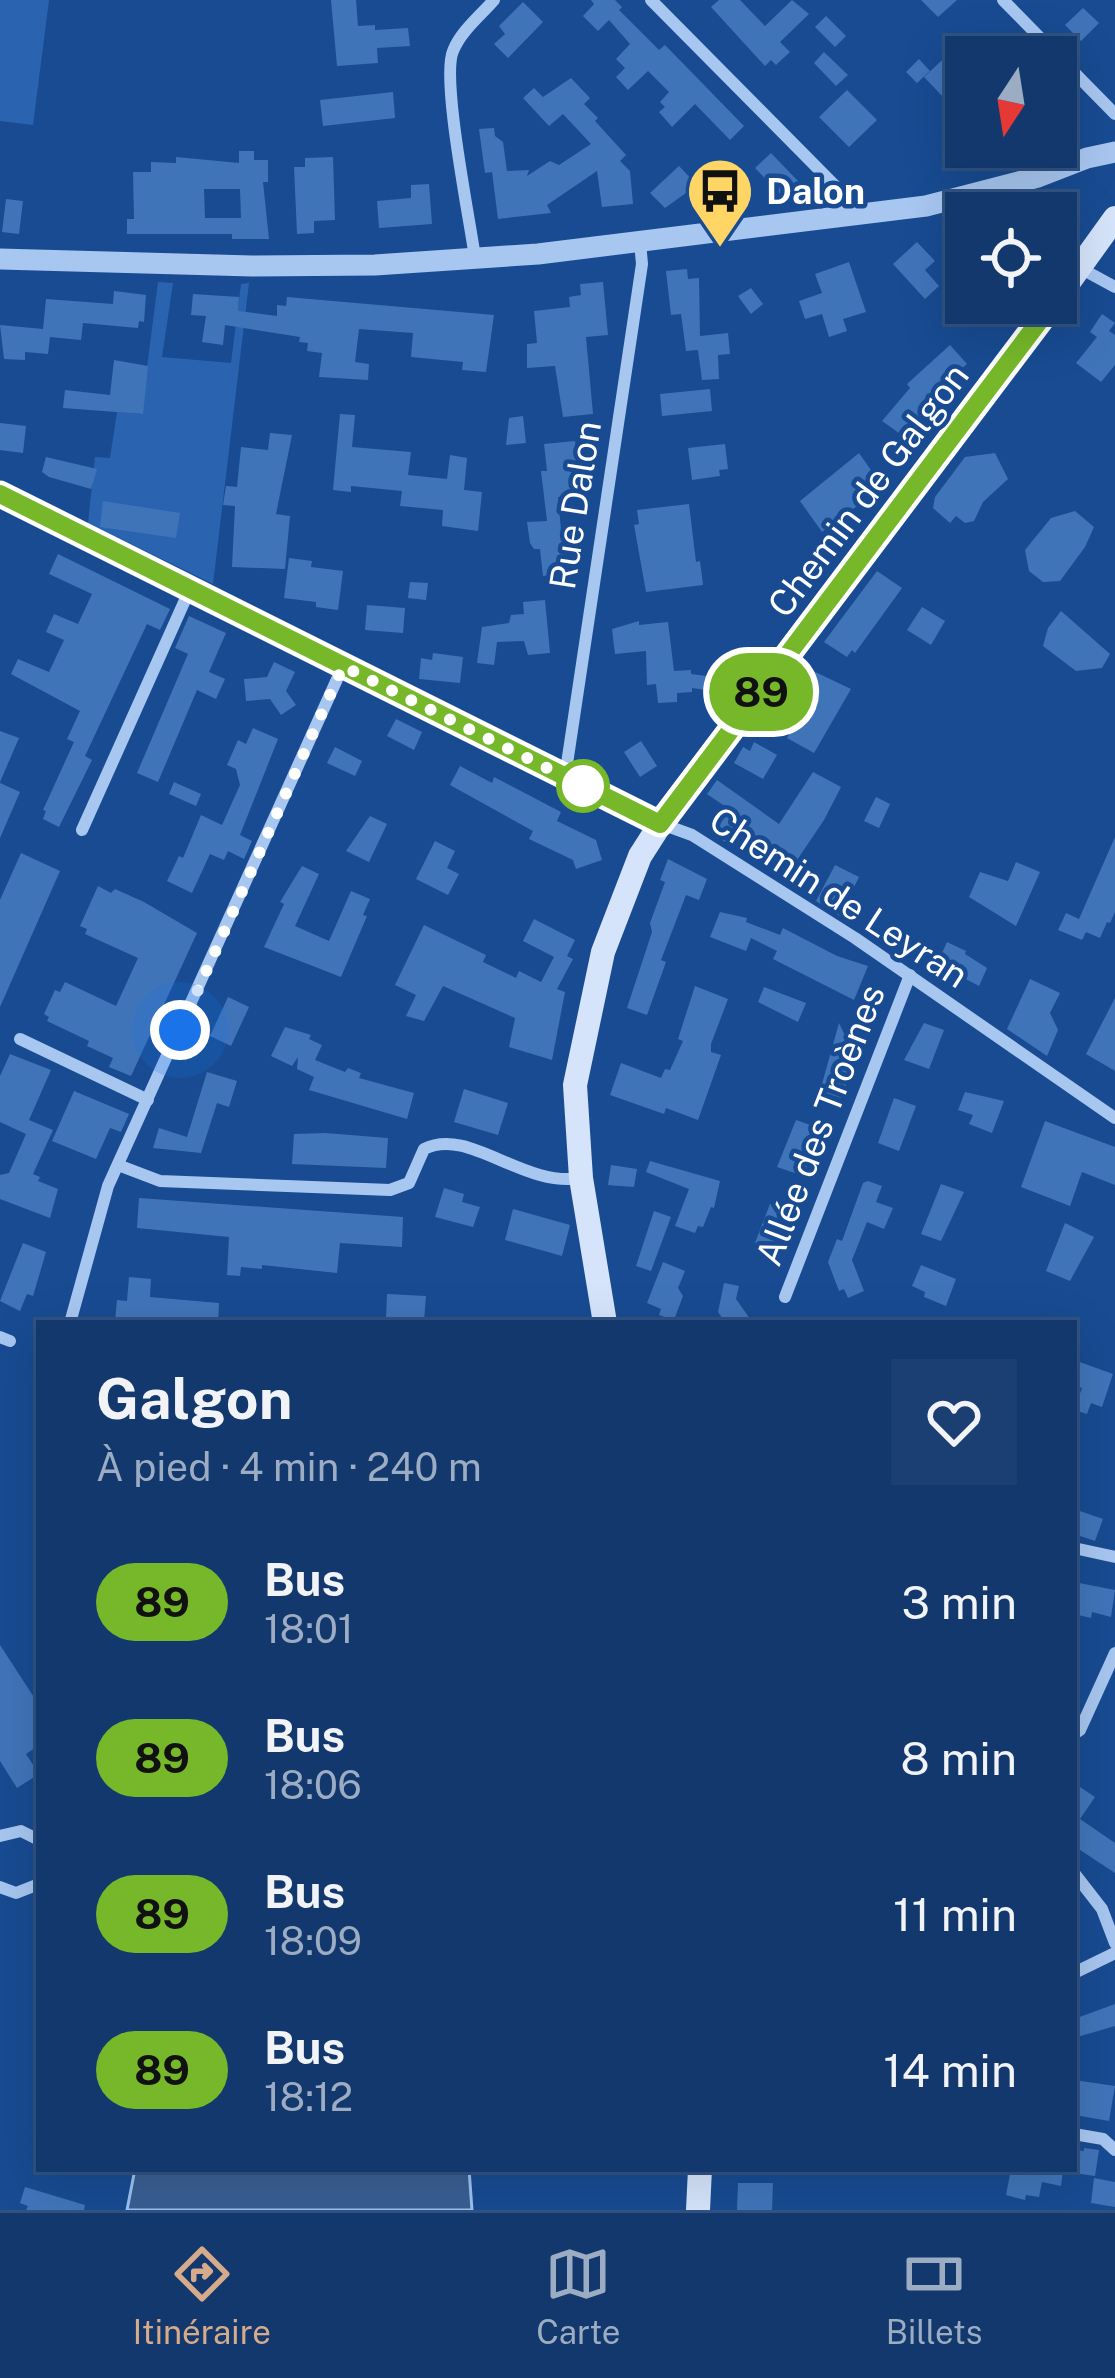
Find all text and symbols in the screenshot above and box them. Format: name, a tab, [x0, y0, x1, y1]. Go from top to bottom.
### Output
north arrow	[945, 36, 1077, 168]
map controls	[945, 36, 1077, 324]
bus stop icon: Dalon	[685, 156, 755, 250]
place label: Dalon	[766, 170, 865, 212]
button: locate	[945, 192, 1077, 324]
street label: Chemin de Galgon	[759, 355, 977, 625]
street label: Rue Dalon	[541, 418, 609, 592]
line badge: 89	[707, 653, 815, 731]
text: 89	[733, 667, 789, 716]
unlabelled marker	[558, 761, 608, 811]
street label: Chemin de Leyran	[702, 798, 976, 996]
street label: Allée des Troènes	[747, 979, 893, 1271]
your location	[150, 1000, 210, 1060]
button: heart	[891, 1359, 1017, 1485]
text: Galgon	[96, 1365, 292, 1432]
text: À pied · 4 min · 240 m	[96, 1444, 482, 1490]
text: Bus	[264, 1553, 345, 1606]
text: 3 min	[901, 1576, 1017, 1629]
text: 89	[134, 1577, 190, 1626]
text: 18:01	[264, 1606, 354, 1652]
text: Bus	[264, 1709, 345, 1762]
text: 8 min	[901, 1732, 1017, 1785]
text: 89	[134, 1733, 190, 1782]
text: 18:06	[264, 1762, 362, 1808]
text: Bus	[264, 1865, 345, 1918]
text: 11 min	[893, 1888, 1017, 1941]
text: 89	[134, 1889, 190, 1938]
text: 18:09	[264, 1918, 362, 1964]
text: Bus	[264, 2021, 345, 2074]
text: 14 min	[883, 2044, 1017, 2097]
text: 89	[134, 2045, 190, 2094]
text: 18:12	[264, 2074, 353, 2120]
tab: Itinéraire	[133, 2241, 271, 2351]
tab: Carte	[536, 2241, 621, 2351]
tab: Billets	[886, 2241, 982, 2351]

